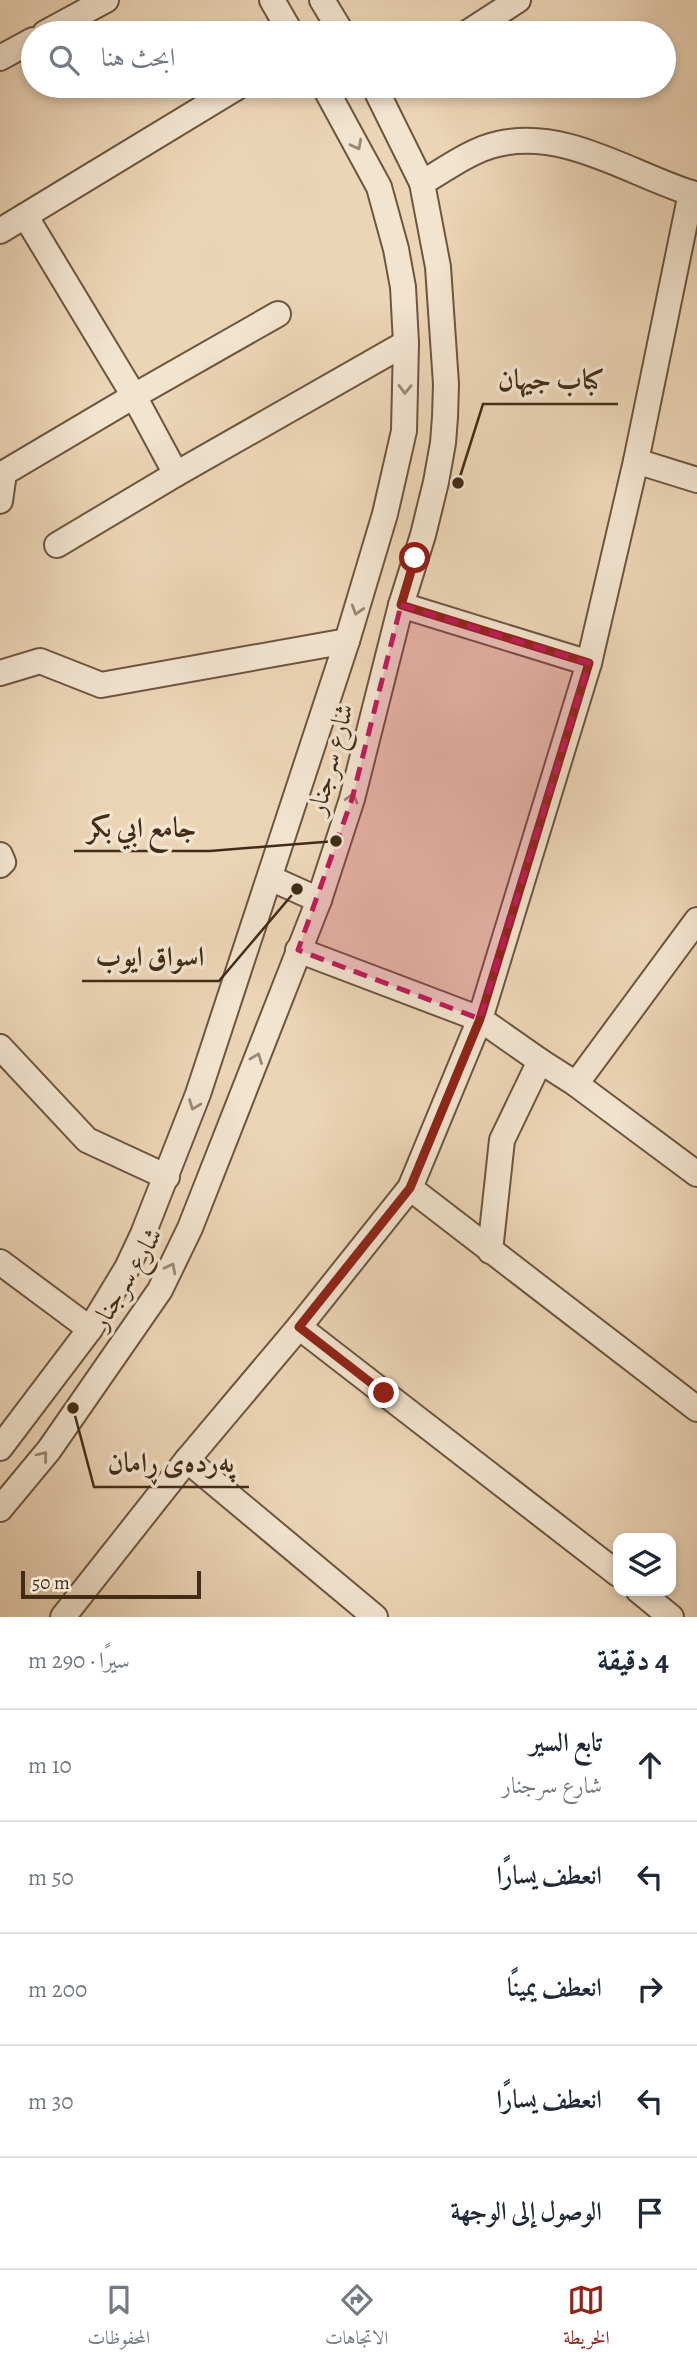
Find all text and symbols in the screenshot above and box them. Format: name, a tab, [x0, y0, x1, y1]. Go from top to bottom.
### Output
search box	[21, 21, 676, 98]
text: ابحث هنا	[101, 40, 176, 75]
icon: search	[45, 41, 83, 79]
one-way arrow	[349, 138, 363, 150]
callout: كباب جيهان	[483, 355, 618, 404]
text: كباب جيهان	[498, 361, 604, 399]
one-way arrow	[397, 384, 413, 394]
route start	[399, 542, 430, 573]
one-way arrow	[350, 604, 365, 616]
street label: شارع سرجنار	[298, 700, 366, 822]
one-way arrow	[344, 793, 359, 805]
callout: جامع ابي بكر	[74, 802, 210, 851]
text: جامع ابي بكر	[85, 809, 196, 854]
callout: اسواق ايوب	[82, 932, 219, 981]
text: اسواق ايوب	[96, 938, 204, 976]
one-way arrow	[249, 1052, 263, 1064]
one-way arrow	[188, 1099, 202, 1111]
street label: شارع سرجنار	[81, 1221, 174, 1340]
one-way arrow	[162, 1263, 176, 1275]
route end	[368, 1377, 399, 1408]
callout: پەردەی ڕامان	[94, 1438, 249, 1487]
text: پەردەی ڕامان	[108, 1444, 236, 1486]
one-way arrow	[35, 1452, 47, 1465]
map controls	[613, 1533, 676, 1596]
button: layers	[613, 1533, 676, 1596]
scale bar	[21, 1568, 201, 1600]
text: 50 m	[32, 1570, 70, 1596]
text: 4 دقيقة	[597, 1640, 669, 1680]
text: سيرًا · 290 m	[28, 1645, 130, 1676]
text: تابع السير	[530, 1725, 602, 1760]
icon: ahead	[631, 1746, 669, 1784]
text: 10 m	[28, 1750, 72, 1781]
text: شارع سرجنار	[502, 1770, 602, 1801]
text: انعطف يسارًا	[496, 1858, 602, 1893]
icon: left	[631, 1858, 669, 1896]
text: 50 m	[28, 1862, 74, 1893]
text: انعطف يمينًا	[507, 1970, 602, 2005]
icon: right	[631, 1970, 669, 2008]
text: 200 m	[28, 1974, 87, 2005]
text: انعطف يسارًا	[496, 2082, 602, 2117]
icon: left	[631, 2082, 669, 2120]
text: 30 m	[28, 2086, 74, 2117]
text: الوصول إلى الوجهة	[450, 2194, 602, 2229]
icon: arrive	[631, 2194, 669, 2232]
tab: المحفوظات	[87, 2281, 150, 2356]
tab: الاتجاهات	[325, 2281, 388, 2356]
tab: الخريطة	[563, 2281, 610, 2356]

